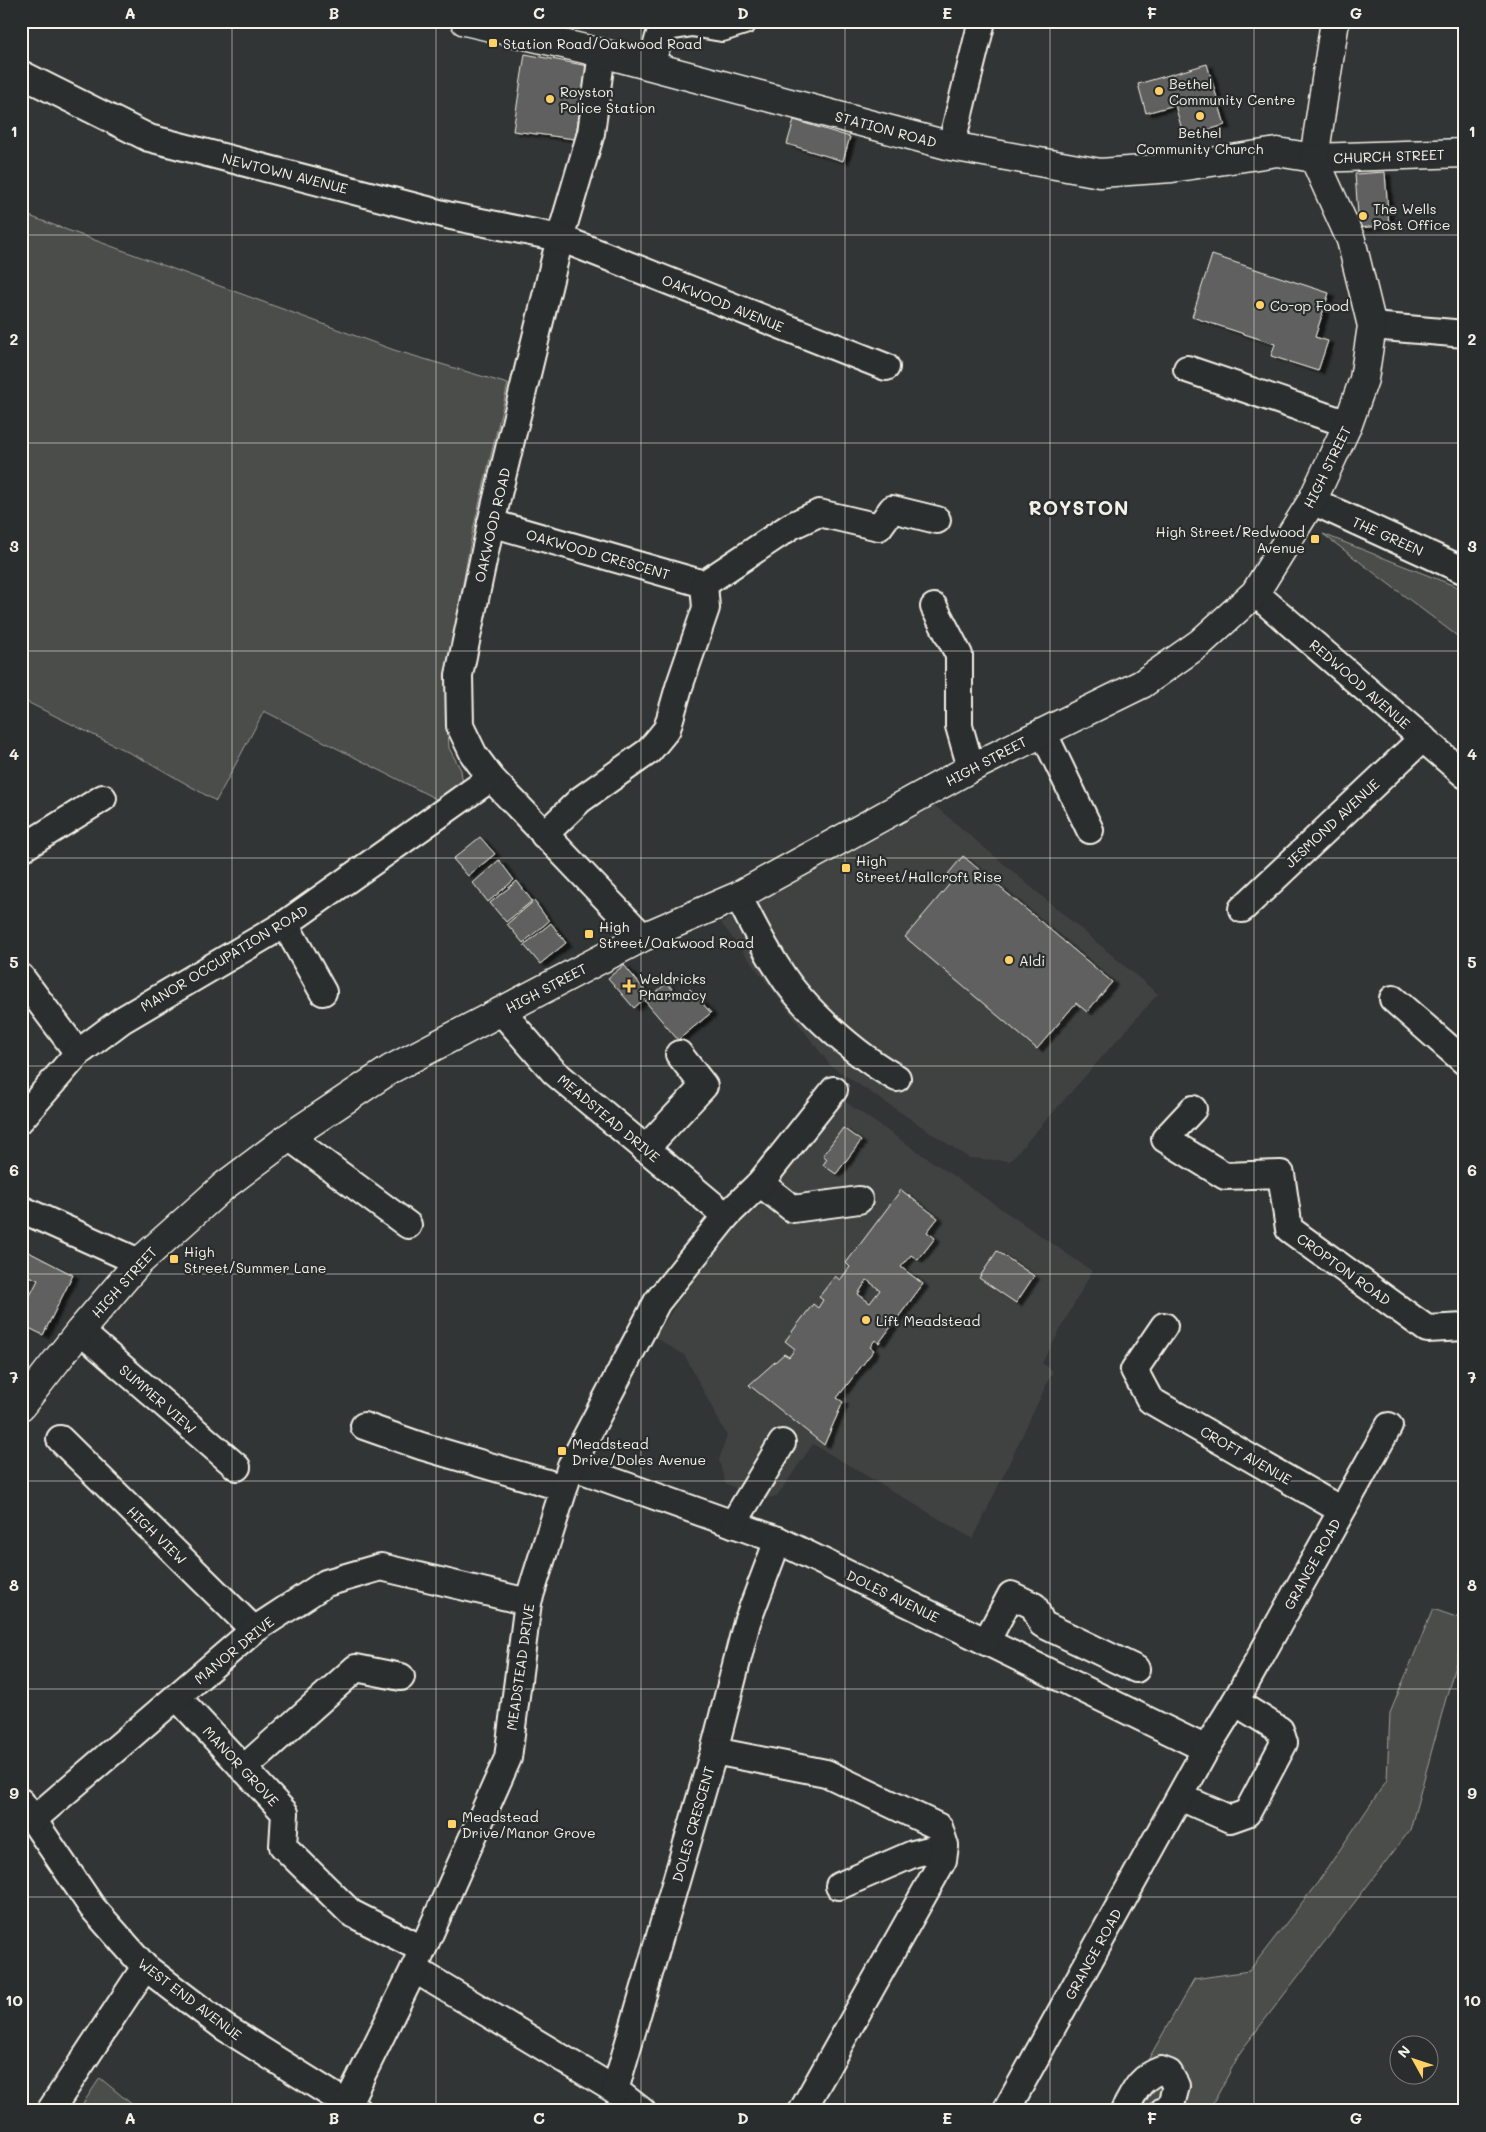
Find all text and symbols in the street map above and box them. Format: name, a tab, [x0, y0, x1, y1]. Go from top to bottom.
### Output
text: A	[124, 2, 136, 23]
text: B	[329, 2, 339, 23]
text: C	[533, 2, 545, 23]
text: D	[737, 2, 749, 23]
text: E	[942, 2, 952, 23]
text: F	[1147, 2, 1157, 23]
text: G	[1350, 2, 1362, 23]
place label: Station Road/Oakwood Road	[503, 34, 702, 53]
marker: Station Road/Oakwood Road	[487, 37, 499, 49]
place label: Bethel Community Centre	[1169, 74, 1296, 109]
place label: Royston Police Station	[560, 82, 655, 117]
marker: Bethel Community Centre	[1153, 85, 1165, 97]
marker: Royston Police Station	[544, 93, 556, 105]
street label: STATION ROAD	[833, 106, 939, 152]
marker: Bethel Community Church	[1194, 110, 1206, 122]
text: 1	[10, 120, 18, 141]
text: 1	[1468, 120, 1476, 141]
place label: Bethel Community Church	[1137, 123, 1264, 158]
street label: CHURCH STREET	[1333, 145, 1445, 167]
street label: NEWTOWN AVENUE	[220, 148, 350, 198]
place label: The Wells Post Office	[1373, 199, 1450, 234]
marker: The Wells Post Office	[1357, 210, 1369, 222]
street label: OAKWOOD AVENUE	[659, 270, 787, 336]
place label: Co-op Food	[1270, 296, 1349, 315]
marker: Co-op Food	[1254, 299, 1266, 311]
text: 2	[10, 328, 19, 349]
text: 2	[1468, 328, 1477, 349]
street label: HIGH STREET	[1299, 422, 1355, 511]
street label: OAKWOOD ROAD	[470, 466, 514, 584]
district label: ROYSTON	[1029, 495, 1130, 520]
street label: THE GREEN	[1349, 512, 1427, 560]
place label: High Street/Redwood Avenue	[1155, 522, 1305, 557]
street label: OAKWOOD CRESCENT	[524, 524, 672, 584]
marker: High Street/Redwood Avenue	[1309, 533, 1321, 545]
text: 3	[9, 535, 19, 556]
text: 3	[1467, 535, 1477, 556]
street label: REDWOOD AVENUE	[1306, 635, 1414, 733]
street label: HIGH STREET	[942, 732, 1030, 790]
text: 4	[9, 743, 19, 764]
text: 4	[1467, 743, 1477, 764]
street label: JESMOND AVENUE	[1281, 774, 1383, 872]
place label: High Street/Hallcroft Rise	[856, 851, 1002, 886]
marker: High Street/Hallcroft Rise	[840, 862, 852, 874]
street label: MANOR OCCUPATION ROAD	[137, 900, 311, 1016]
place label: High Street/Oakwood Road	[599, 917, 754, 952]
marker: High Street/Oakwood Road	[583, 928, 595, 940]
text: 5	[9, 951, 19, 972]
place label: Aldi	[1019, 951, 1045, 970]
text: 5	[1467, 951, 1477, 972]
marker: Aldi	[1003, 954, 1015, 966]
street label: HIGH STREET	[502, 959, 590, 1017]
place label: Weldricks Pharmacy	[639, 969, 707, 1004]
marker: Weldricks Pharmacy	[623, 980, 635, 992]
street label: MEADSTEAD DRIVE	[554, 1070, 664, 1166]
text: 6	[9, 1159, 19, 1180]
text: 6	[1467, 1159, 1477, 1180]
street label: CROPTON ROAD	[1293, 1228, 1395, 1310]
street label: HIGH STREET	[87, 1242, 161, 1322]
place label: High Street/Summer Lane	[184, 1242, 326, 1277]
marker: High Street/Summer Lane	[168, 1253, 180, 1265]
place label: Lift Meadstead	[876, 1311, 981, 1330]
marker: Lift Meadstead	[860, 1314, 872, 1326]
street label: SUMMER VIEW	[115, 1360, 201, 1438]
text: 7	[10, 1366, 19, 1387]
text: 7	[1468, 1366, 1477, 1387]
street label: CROFT AVENUE	[1197, 1421, 1295, 1489]
place label: Meadstead Drive/Doles Avenue	[572, 1434, 706, 1469]
marker: Meadstead Drive/Doles Avenue	[556, 1445, 568, 1457]
street label: HIGH VIEW	[123, 1502, 191, 1568]
street label: GRANGE ROAD	[1279, 1515, 1345, 1613]
street label: DOLES AVENUE	[844, 1565, 942, 1627]
text: 8	[9, 1574, 19, 1595]
text: 8	[1467, 1574, 1477, 1595]
street label: MEADSTEAD DRIVE	[502, 1602, 538, 1732]
street label: MANOR DRIVE	[190, 1612, 278, 1688]
street label: MANOR GROVE	[199, 1722, 283, 1810]
street label: DOLES CRESCENT	[667, 1764, 719, 1884]
text: 9	[9, 1782, 19, 1803]
text: 9	[1467, 1782, 1477, 1803]
place label: Meadstead Drive/Manor Grove	[462, 1807, 596, 1842]
marker: Meadstead Drive/Manor Grove	[446, 1818, 458, 1830]
street label: GRANGE ROAD	[1060, 1905, 1126, 2003]
street label: WEST END AVENUE	[134, 1954, 246, 2044]
text: 10	[5, 1989, 23, 2010]
text: 10	[1463, 1989, 1481, 2010]
north arrow	[1388, 2034, 1438, 2084]
text: N	[1393, 2041, 1414, 2062]
text: A	[124, 2107, 136, 2128]
text: B	[329, 2107, 339, 2128]
text: C	[533, 2107, 545, 2128]
text: D	[737, 2107, 749, 2128]
text: E	[942, 2107, 952, 2128]
text: F	[1147, 2107, 1157, 2128]
text: G	[1350, 2107, 1362, 2128]

